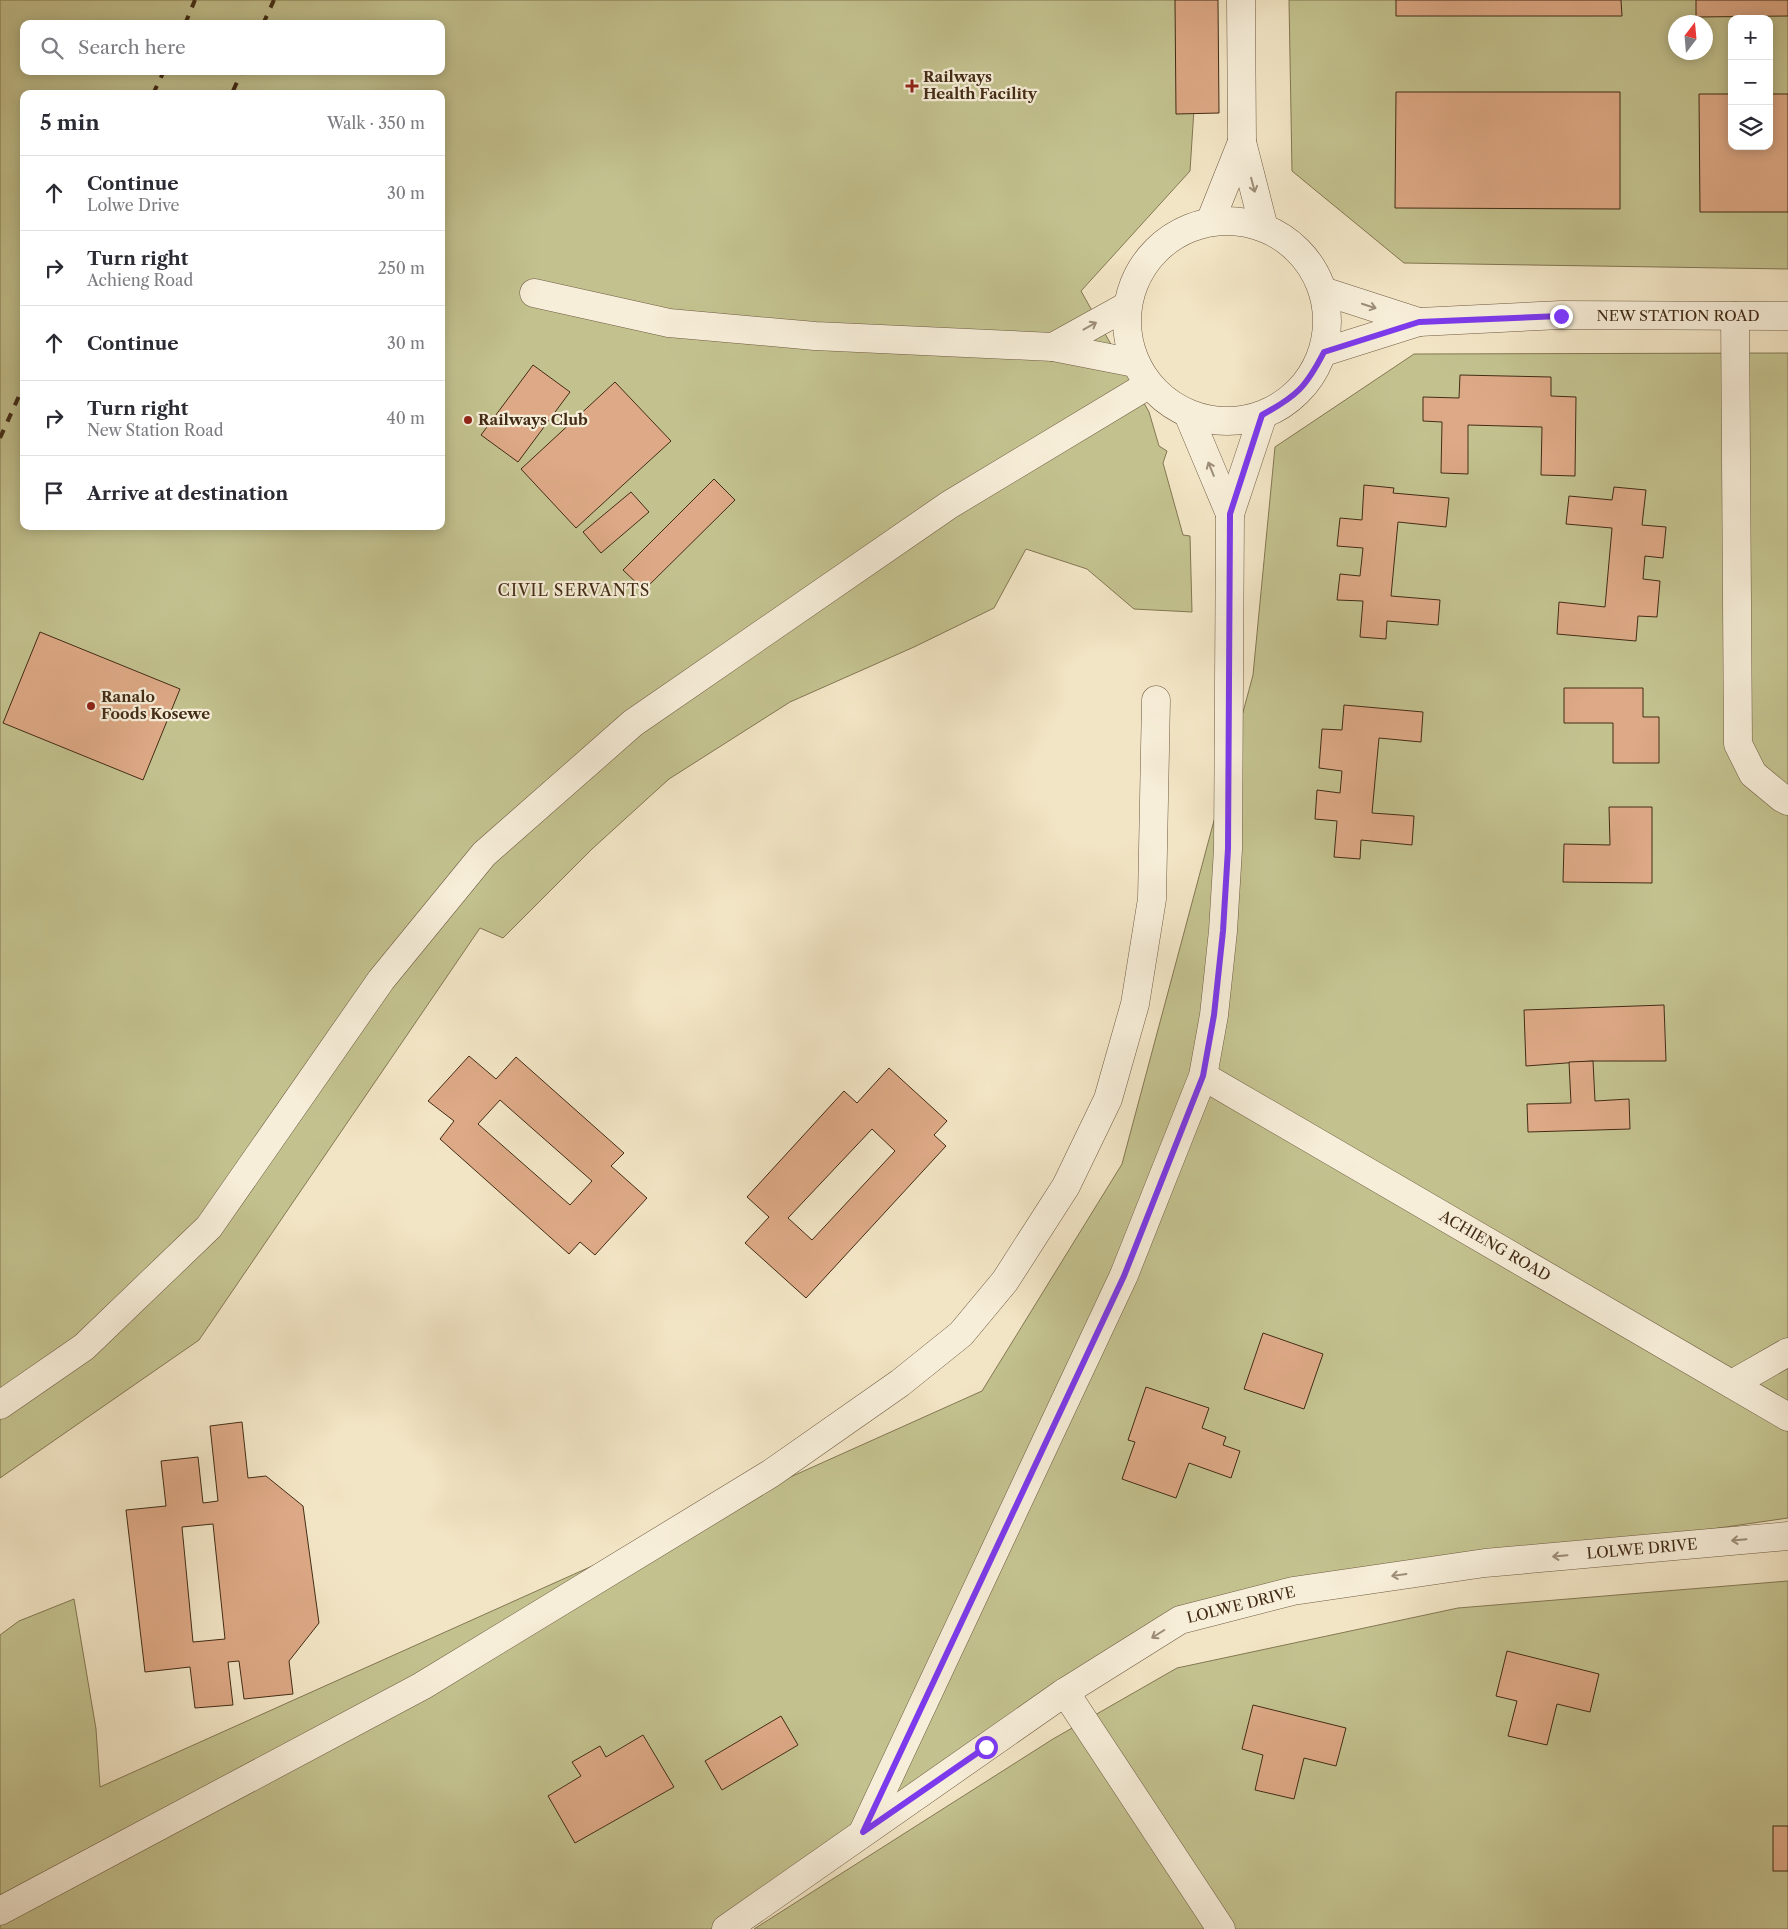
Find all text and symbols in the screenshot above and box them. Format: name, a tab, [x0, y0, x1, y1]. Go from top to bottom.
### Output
north arrow	[1668, 15, 1713, 60]
map controls	[1728, 15, 1773, 150]
button: +	[1728, 15, 1773, 60]
search box	[20, 20, 445, 75]
icon: search	[38, 34, 66, 62]
text: Search here	[78, 36, 186, 59]
button: −	[1728, 60, 1773, 105]
place label: Railways Health Facility	[923, 67, 1038, 103]
marker: Railways Health Facility	[905, 79, 919, 93]
button: layers	[1728, 105, 1773, 150]
text: 5 min	[40, 110, 100, 135]
text: Walk · 350 m	[327, 113, 425, 133]
text: Continue	[87, 172, 179, 195]
one-way arrow	[1249, 177, 1259, 193]
icon: ahead	[40, 179, 68, 207]
text: 30 m	[387, 183, 425, 203]
text: Lolwe Drive	[87, 195, 180, 215]
text: Turn right	[87, 247, 188, 270]
icon: right	[40, 254, 68, 282]
text: 250 m	[378, 258, 425, 278]
text: Achieng Road	[87, 270, 193, 290]
one-way arrow	[1361, 302, 1376, 311]
route end	[1550, 305, 1573, 328]
street label: NEW STATION ROAD	[1596, 306, 1760, 325]
one-way arrow	[1082, 321, 1097, 331]
icon: ahead	[40, 329, 68, 357]
text: Continue	[87, 332, 179, 355]
text: 30 m	[387, 333, 425, 353]
text: Turn right	[87, 397, 188, 420]
icon: right	[40, 404, 68, 432]
text: 40 m	[386, 408, 425, 428]
place label: Railways Club	[478, 410, 588, 429]
marker: Railways Club	[462, 414, 474, 426]
text: New Station Road	[87, 420, 223, 440]
one-way arrow	[1206, 462, 1215, 477]
icon: arrive	[40, 479, 68, 507]
text: Arrive at destination	[87, 482, 288, 505]
district label: CIVIL SERVANTS	[498, 580, 650, 600]
place label: Ranalo Foods Kosewe	[101, 687, 210, 723]
marker: Ranalo Foods Kosewe	[85, 700, 97, 712]
street label: ACHIENG ROAD	[1435, 1205, 1554, 1285]
street label: LOLWE DRIVE	[1586, 1534, 1698, 1563]
one-way arrow	[1732, 1535, 1748, 1545]
one-way arrow	[1552, 1551, 1568, 1561]
one-way arrow	[1391, 1571, 1407, 1581]
street label: LOLWE DRIVE	[1185, 1582, 1297, 1627]
one-way arrow	[1151, 1630, 1165, 1640]
route start	[975, 1736, 998, 1759]

